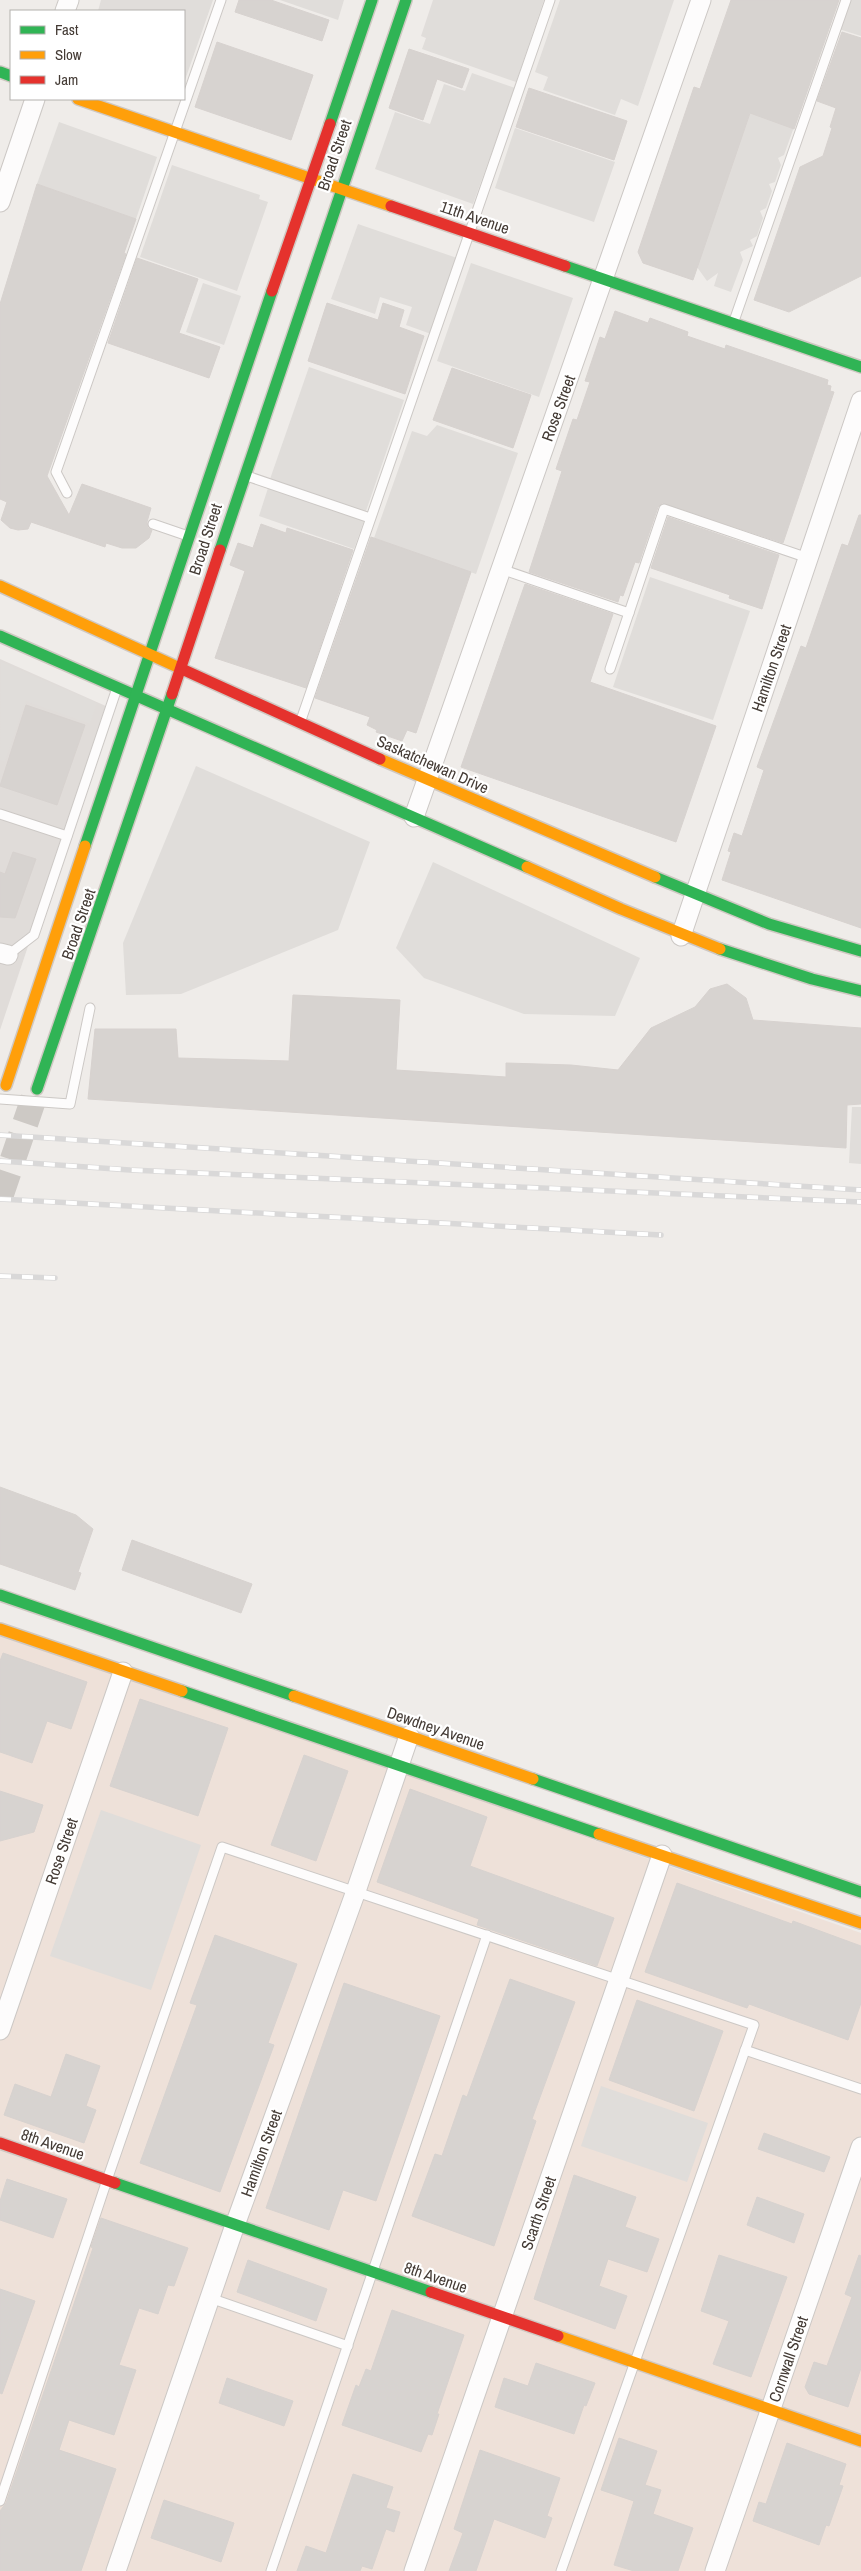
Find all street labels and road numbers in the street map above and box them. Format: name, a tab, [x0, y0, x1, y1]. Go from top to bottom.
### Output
street label: Broad Street	[312, 116, 357, 193]
street label: 11th Avenue	[437, 195, 513, 239]
street label: Rose Street	[536, 371, 580, 444]
street label: Broad Street	[183, 500, 227, 577]
street label: Hamilton Street	[746, 621, 796, 715]
street label: Saskatchewan Drive	[374, 729, 492, 799]
street label: Broad Street	[56, 885, 101, 962]
street label: Dewdney Avenue	[384, 1701, 488, 1755]
street label: Rose Street	[39, 1814, 83, 1887]
street label: Hamilton Street	[235, 2106, 287, 2200]
street label: 8th Avenue	[18, 2123, 88, 2165]
street label: Scarth Street	[515, 2173, 561, 2253]
street label: 8th Avenue	[401, 2256, 471, 2298]
street label: Cornwall Street	[763, 2313, 813, 2405]

